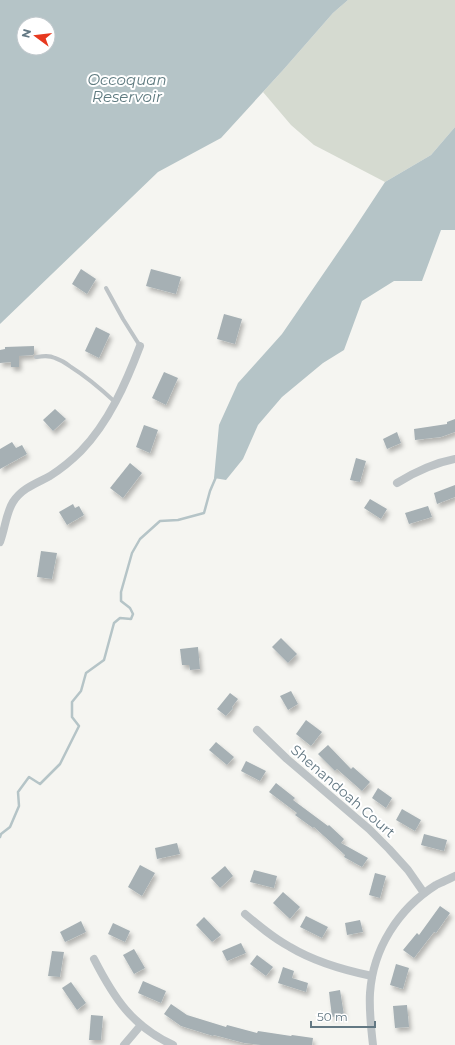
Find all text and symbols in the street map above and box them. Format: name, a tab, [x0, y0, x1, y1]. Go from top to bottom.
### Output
north arrow	[16, 16, 56, 56]
text: N	[18, 27, 34, 40]
water label: Occoquan Reservoir	[87, 70, 167, 106]
street label: Shenandoah Court	[287, 741, 399, 842]
scale bar	[311, 1003, 375, 1029]
text: 50 m	[317, 1009, 348, 1024]

